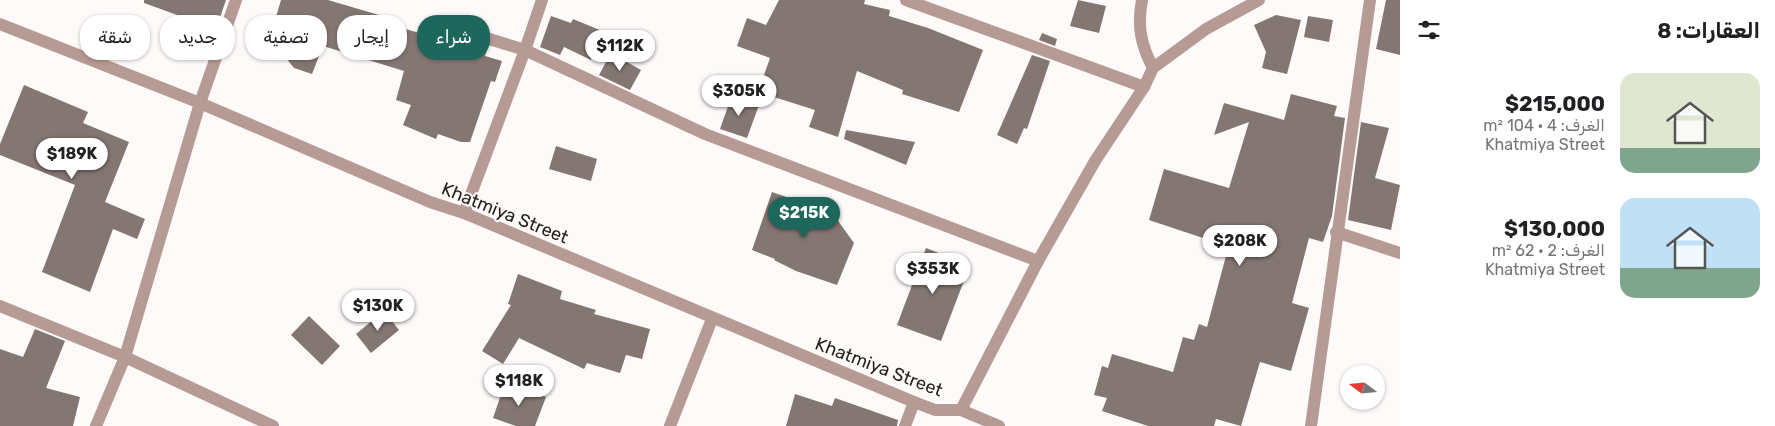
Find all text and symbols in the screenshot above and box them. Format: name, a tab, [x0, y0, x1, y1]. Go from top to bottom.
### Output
chip: شقة	[80, 15, 150, 60]
chip: جديد	[160, 15, 235, 60]
chip: تصفية	[245, 15, 327, 60]
chip: إيجار	[337, 15, 407, 60]
chip: شراء	[417, 15, 490, 60]
icon: filters	[1415, 16, 1443, 44]
text: العقارات: 8	[1657, 18, 1760, 43]
pin: $112K	[585, 30, 655, 72]
text: $112K	[596, 36, 644, 55]
pin: $305K	[704, 74, 774, 117]
text: $305K	[712, 81, 766, 100]
text: $215,000	[1505, 91, 1605, 116]
icon: home	[1660, 93, 1720, 153]
text: الغرف: 4 · 104 m²	[1483, 116, 1605, 135]
text: Khatmiya Street	[1485, 135, 1605, 154]
pin: $189K	[37, 138, 107, 180]
text: $189K	[47, 144, 97, 163]
street label: Khatmiya Street	[438, 178, 572, 248]
pin: $215K	[769, 196, 839, 239]
text: $215K	[779, 203, 829, 222]
text: $130,000	[1504, 216, 1605, 241]
icon: home	[1660, 218, 1720, 278]
pin: $208K	[1205, 224, 1275, 267]
text: $208K	[1213, 231, 1267, 250]
text: الغرف: 2 · 62 m²	[1492, 241, 1605, 260]
pin: $353K	[898, 252, 968, 295]
text: $353K	[907, 259, 959, 278]
text: Khatmiya Street	[1485, 260, 1605, 279]
pin: $130K	[343, 290, 413, 332]
text: $130K	[353, 296, 403, 315]
street label: Khatmiya Street	[812, 333, 946, 401]
pin: $118K	[484, 364, 554, 407]
north arrow	[1340, 365, 1385, 410]
map controls	[1340, 365, 1385, 410]
text: $118K	[495, 371, 543, 390]

